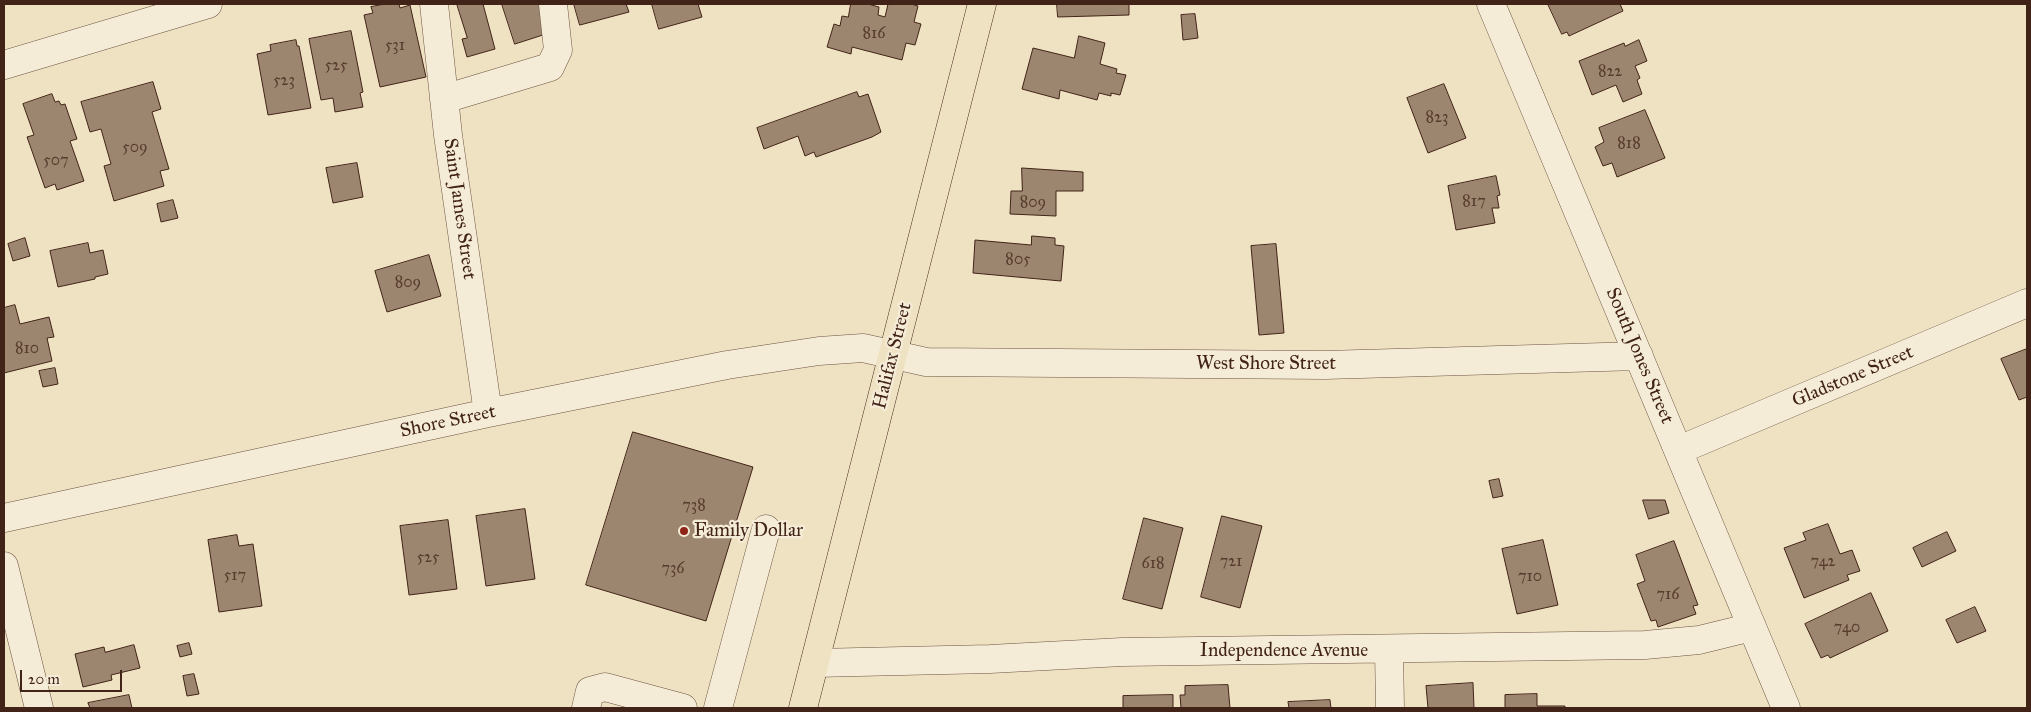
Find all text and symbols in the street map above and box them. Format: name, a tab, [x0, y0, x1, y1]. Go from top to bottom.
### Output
house number: 816	[863, 24, 885, 44]
house number: 531	[385, 36, 405, 56]
house number: 525	[325, 56, 347, 76]
house number: 822	[1598, 62, 1622, 82]
house number: 523	[273, 71, 295, 91]
house number: 823	[1426, 108, 1448, 128]
house number: 818	[1617, 134, 1641, 154]
street label: Saint James Street	[438, 137, 480, 281]
house number: 509	[122, 138, 148, 158]
house number: 507	[43, 151, 69, 171]
house number: 817	[1462, 192, 1486, 212]
house number: 809	[1020, 193, 1046, 213]
house number: 805	[1005, 250, 1031, 270]
house number: 809	[395, 273, 421, 293]
street label: South Jones Street	[1600, 285, 1678, 427]
street label: Halifax Street	[869, 300, 917, 412]
house number: 810	[15, 339, 39, 359]
street label: Gladstone Street	[1789, 341, 1917, 413]
street label: West Shore Street	[1196, 353, 1336, 375]
street label: Shore Street	[398, 401, 498, 443]
house number: 738	[682, 496, 706, 516]
place label: Family Dollar	[694, 520, 803, 542]
marker: Family Dollar	[678, 525, 690, 537]
house number: 525	[417, 548, 439, 568]
house number: 721	[1220, 552, 1242, 572]
house number: 742	[1811, 552, 1835, 572]
house number: 618	[1142, 554, 1164, 574]
house number: 736	[661, 559, 685, 579]
house number: 517	[224, 566, 246, 586]
house number: 710	[1518, 567, 1542, 587]
house number: 716	[1656, 585, 1680, 605]
house number: 740	[1834, 618, 1860, 638]
street label: Independence Avenue	[1200, 640, 1368, 662]
scale bar	[22, 660, 125, 692]
text: 20 m	[28, 670, 60, 688]

